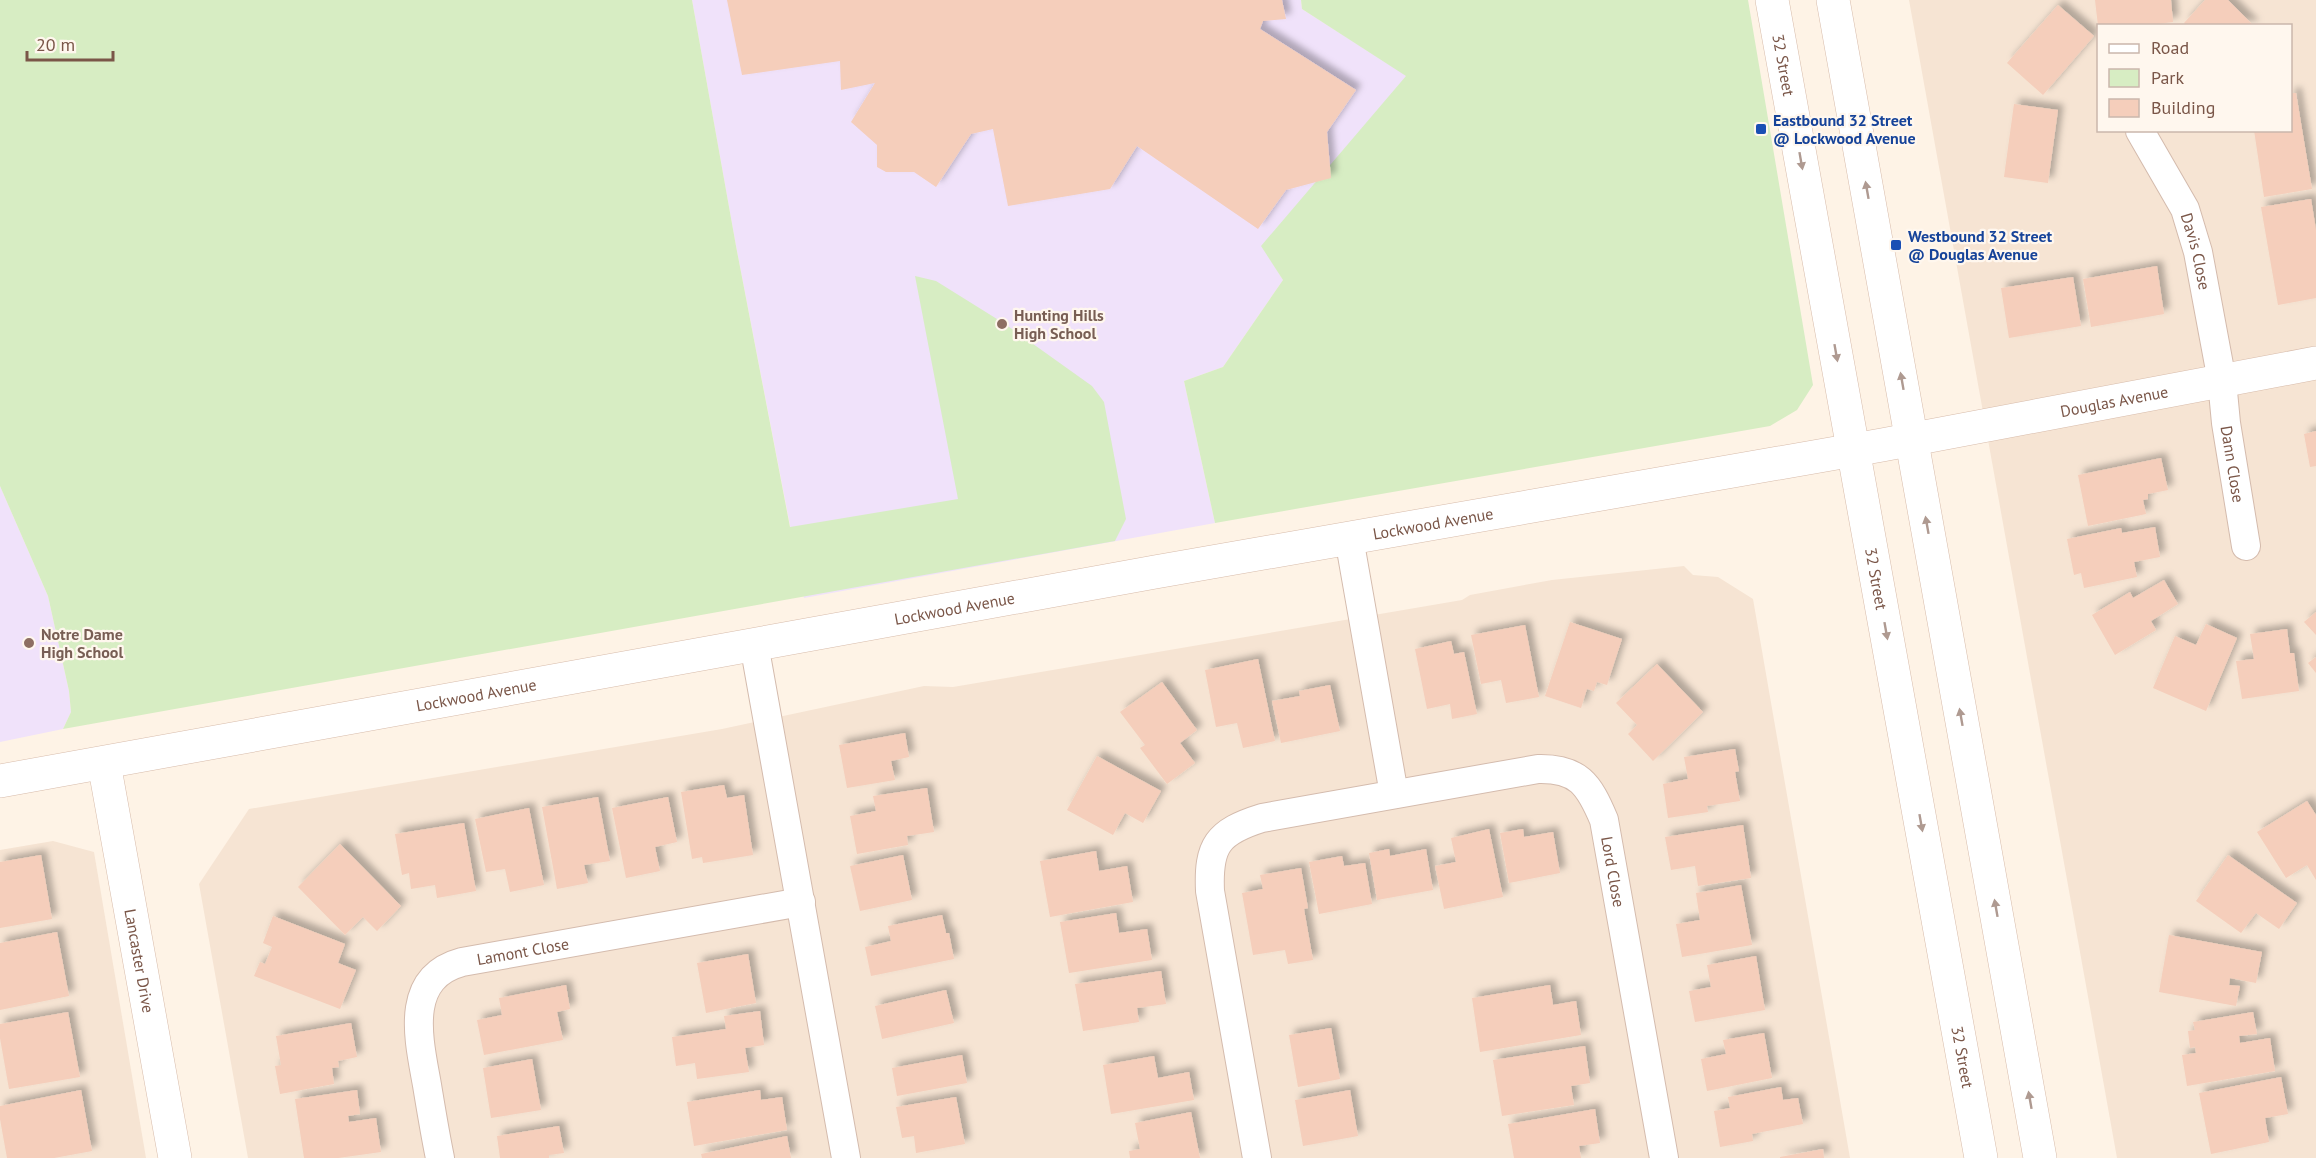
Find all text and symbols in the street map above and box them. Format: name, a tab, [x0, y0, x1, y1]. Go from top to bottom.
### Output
scale bar	[27, 24, 112, 62]
legend	[2097, 24, 2292, 132]
street label: 32 Street	[1768, 32, 1799, 98]
text: 20 m	[36, 33, 75, 56]
text: Road	[2151, 36, 2189, 59]
text: Park	[2151, 66, 2184, 89]
text: Building	[2151, 96, 2215, 119]
place label: Eastbound 32 Street @ Lockwood Avenue	[1773, 110, 1916, 148]
marker: Eastbound 32 Street @ Lockwood Avenue	[1754, 122, 1768, 136]
one-way arrow	[1797, 152, 1806, 171]
one-way arrow	[1862, 180, 1871, 199]
street label: Davis Close	[2177, 210, 2215, 292]
place label: Westbound 32 Street @ Douglas Avenue	[1908, 226, 2053, 264]
marker: Westbound 32 Street @ Douglas Avenue	[1889, 238, 1903, 252]
place label: Hunting Hills High School	[1014, 305, 1104, 343]
marker: Hunting Hills High School	[995, 317, 1009, 331]
one-way arrow	[1832, 343, 1841, 362]
one-way arrow	[1897, 372, 1906, 391]
street label: Douglas Avenue	[2059, 381, 2170, 421]
street label: Dann Close	[2217, 424, 2249, 504]
street label: Lockwood Avenue	[1371, 503, 1495, 544]
one-way arrow	[1922, 515, 1931, 534]
street label: 32 Street	[1861, 546, 1892, 612]
street label: Lockwood Avenue	[893, 588, 1016, 629]
one-way arrow	[1882, 622, 1891, 641]
place label: Notre Dame High School	[41, 624, 123, 662]
marker: Notre Dame High School	[22, 636, 36, 650]
street label: Lockwood Avenue	[414, 674, 538, 716]
one-way arrow	[1957, 707, 1966, 726]
one-way arrow	[1916, 814, 1925, 833]
street label: Lord Close	[1597, 835, 1629, 909]
one-way arrow	[1991, 899, 2000, 918]
street label: Lancaster Drive	[120, 907, 159, 1015]
street label: Lamont Close	[475, 933, 570, 969]
street label: 32 Street	[1947, 1024, 1978, 1090]
one-way arrow	[2025, 1091, 2034, 1110]

